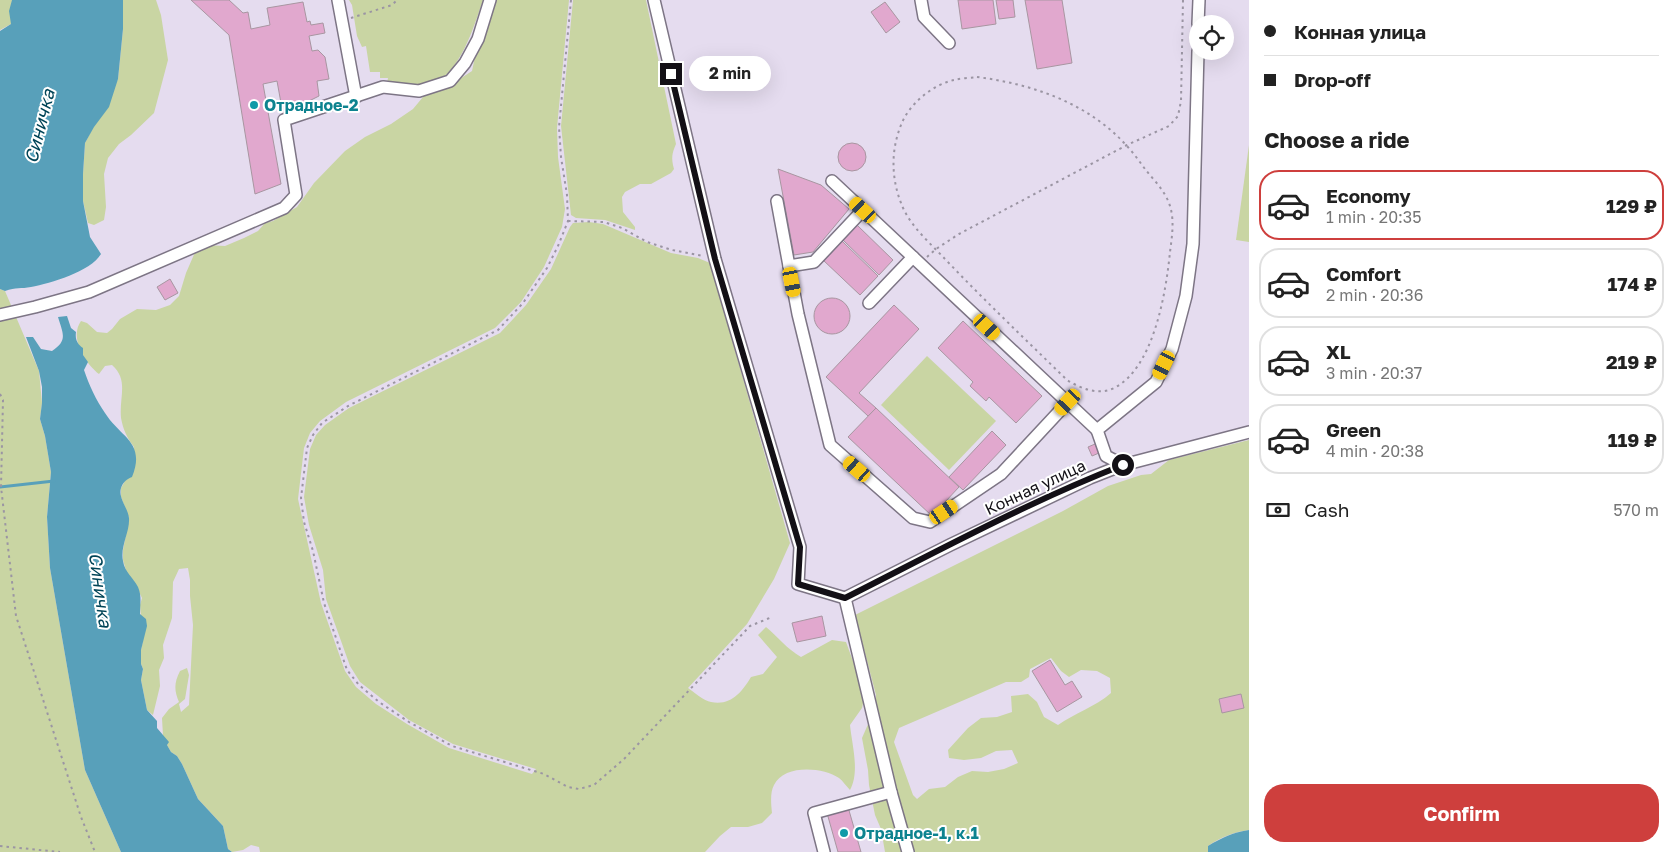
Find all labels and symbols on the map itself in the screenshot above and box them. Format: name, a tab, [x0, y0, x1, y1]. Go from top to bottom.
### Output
callout: 2 min	[688, 56, 771, 92]
route end	[660, 63, 682, 85]
water label: Синичка	[19, 86, 59, 165]
place label: Отрадное-2	[264, 95, 359, 115]
marker: Отрадное-2	[248, 99, 260, 111]
car	[846, 194, 879, 226]
car	[781, 266, 802, 298]
car	[970, 311, 1003, 343]
car	[1150, 348, 1177, 382]
car	[1052, 386, 1083, 418]
car	[840, 453, 873, 485]
route start	[1112, 454, 1134, 476]
street label: Конная улица	[981, 455, 1089, 519]
car	[927, 497, 960, 527]
water label: Синичка	[85, 551, 117, 630]
place label: Отрадное-1, к.1	[854, 823, 979, 843]
marker: Отрадное-1, к.1	[838, 827, 850, 839]

